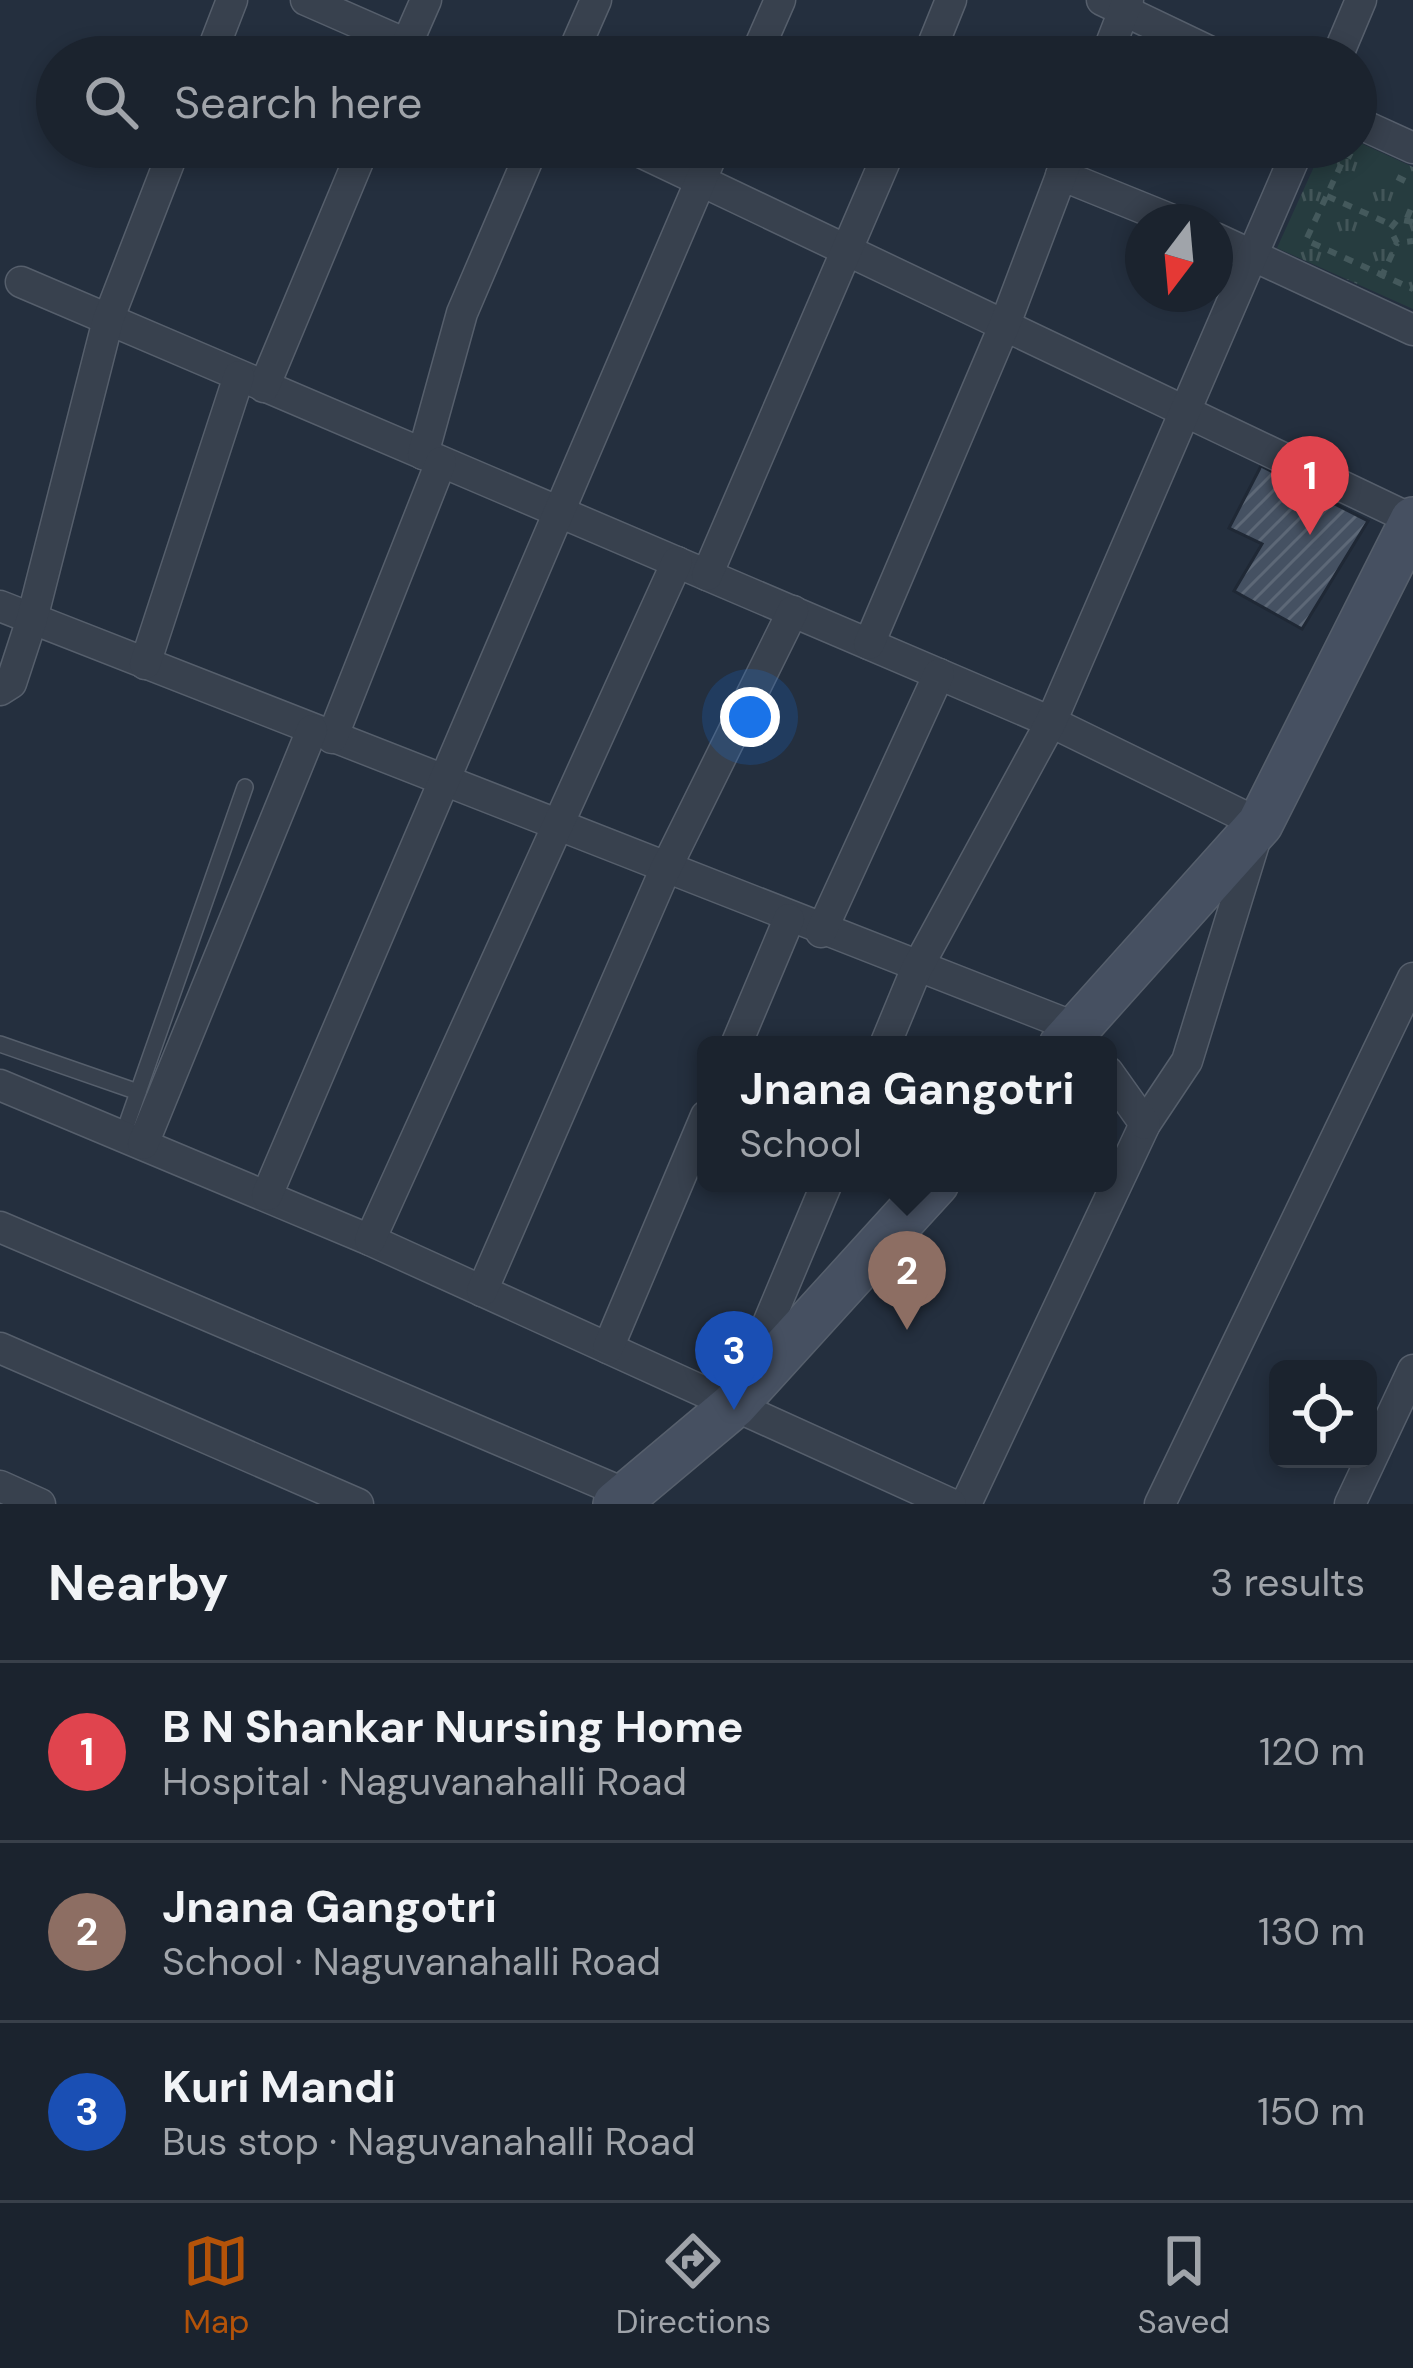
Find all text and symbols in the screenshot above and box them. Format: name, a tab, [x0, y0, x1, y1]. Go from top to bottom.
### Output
search box	[36, 36, 1377, 168]
icon: search	[78, 69, 144, 135]
text: Search here	[174, 73, 422, 132]
north arrow	[1125, 204, 1233, 312]
pin: 1	[1271, 436, 1349, 535]
your location	[720, 687, 780, 747]
popup	[697, 1036, 1117, 1192]
text: Jnana Gangotri	[739, 1059, 1075, 1118]
text: School	[739, 1118, 862, 1169]
pin: 2	[868, 1231, 946, 1330]
pin: 3	[695, 1311, 773, 1410]
map controls	[1269, 1360, 1377, 1468]
button: locate	[1269, 1360, 1377, 1468]
text: Nearby	[48, 1549, 229, 1616]
text: 3 results	[1210, 1557, 1365, 1608]
text: B N Shankar Nursing Home	[162, 1697, 744, 1756]
text: 1	[80, 1726, 94, 1777]
text: 120 m	[1259, 1726, 1365, 1777]
text: Hospital · Naguvanahalli Road	[162, 1756, 687, 1807]
text: Jnana Gangotri	[162, 1877, 497, 1936]
text: 2	[76, 1906, 98, 1957]
text: 130 m	[1258, 1906, 1365, 1957]
text: School · Naguvanahalli Road	[162, 1936, 661, 1987]
text: Kuri Mandi	[162, 2057, 396, 2116]
text: 3	[75, 2086, 99, 2137]
text: 150 m	[1257, 2086, 1365, 2137]
text: Bus stop · Naguvanahalli Road	[162, 2116, 696, 2167]
tab: Map	[183, 2228, 250, 2343]
tab: Directions	[616, 2228, 771, 2343]
tab: Saved	[1137, 2228, 1230, 2343]

